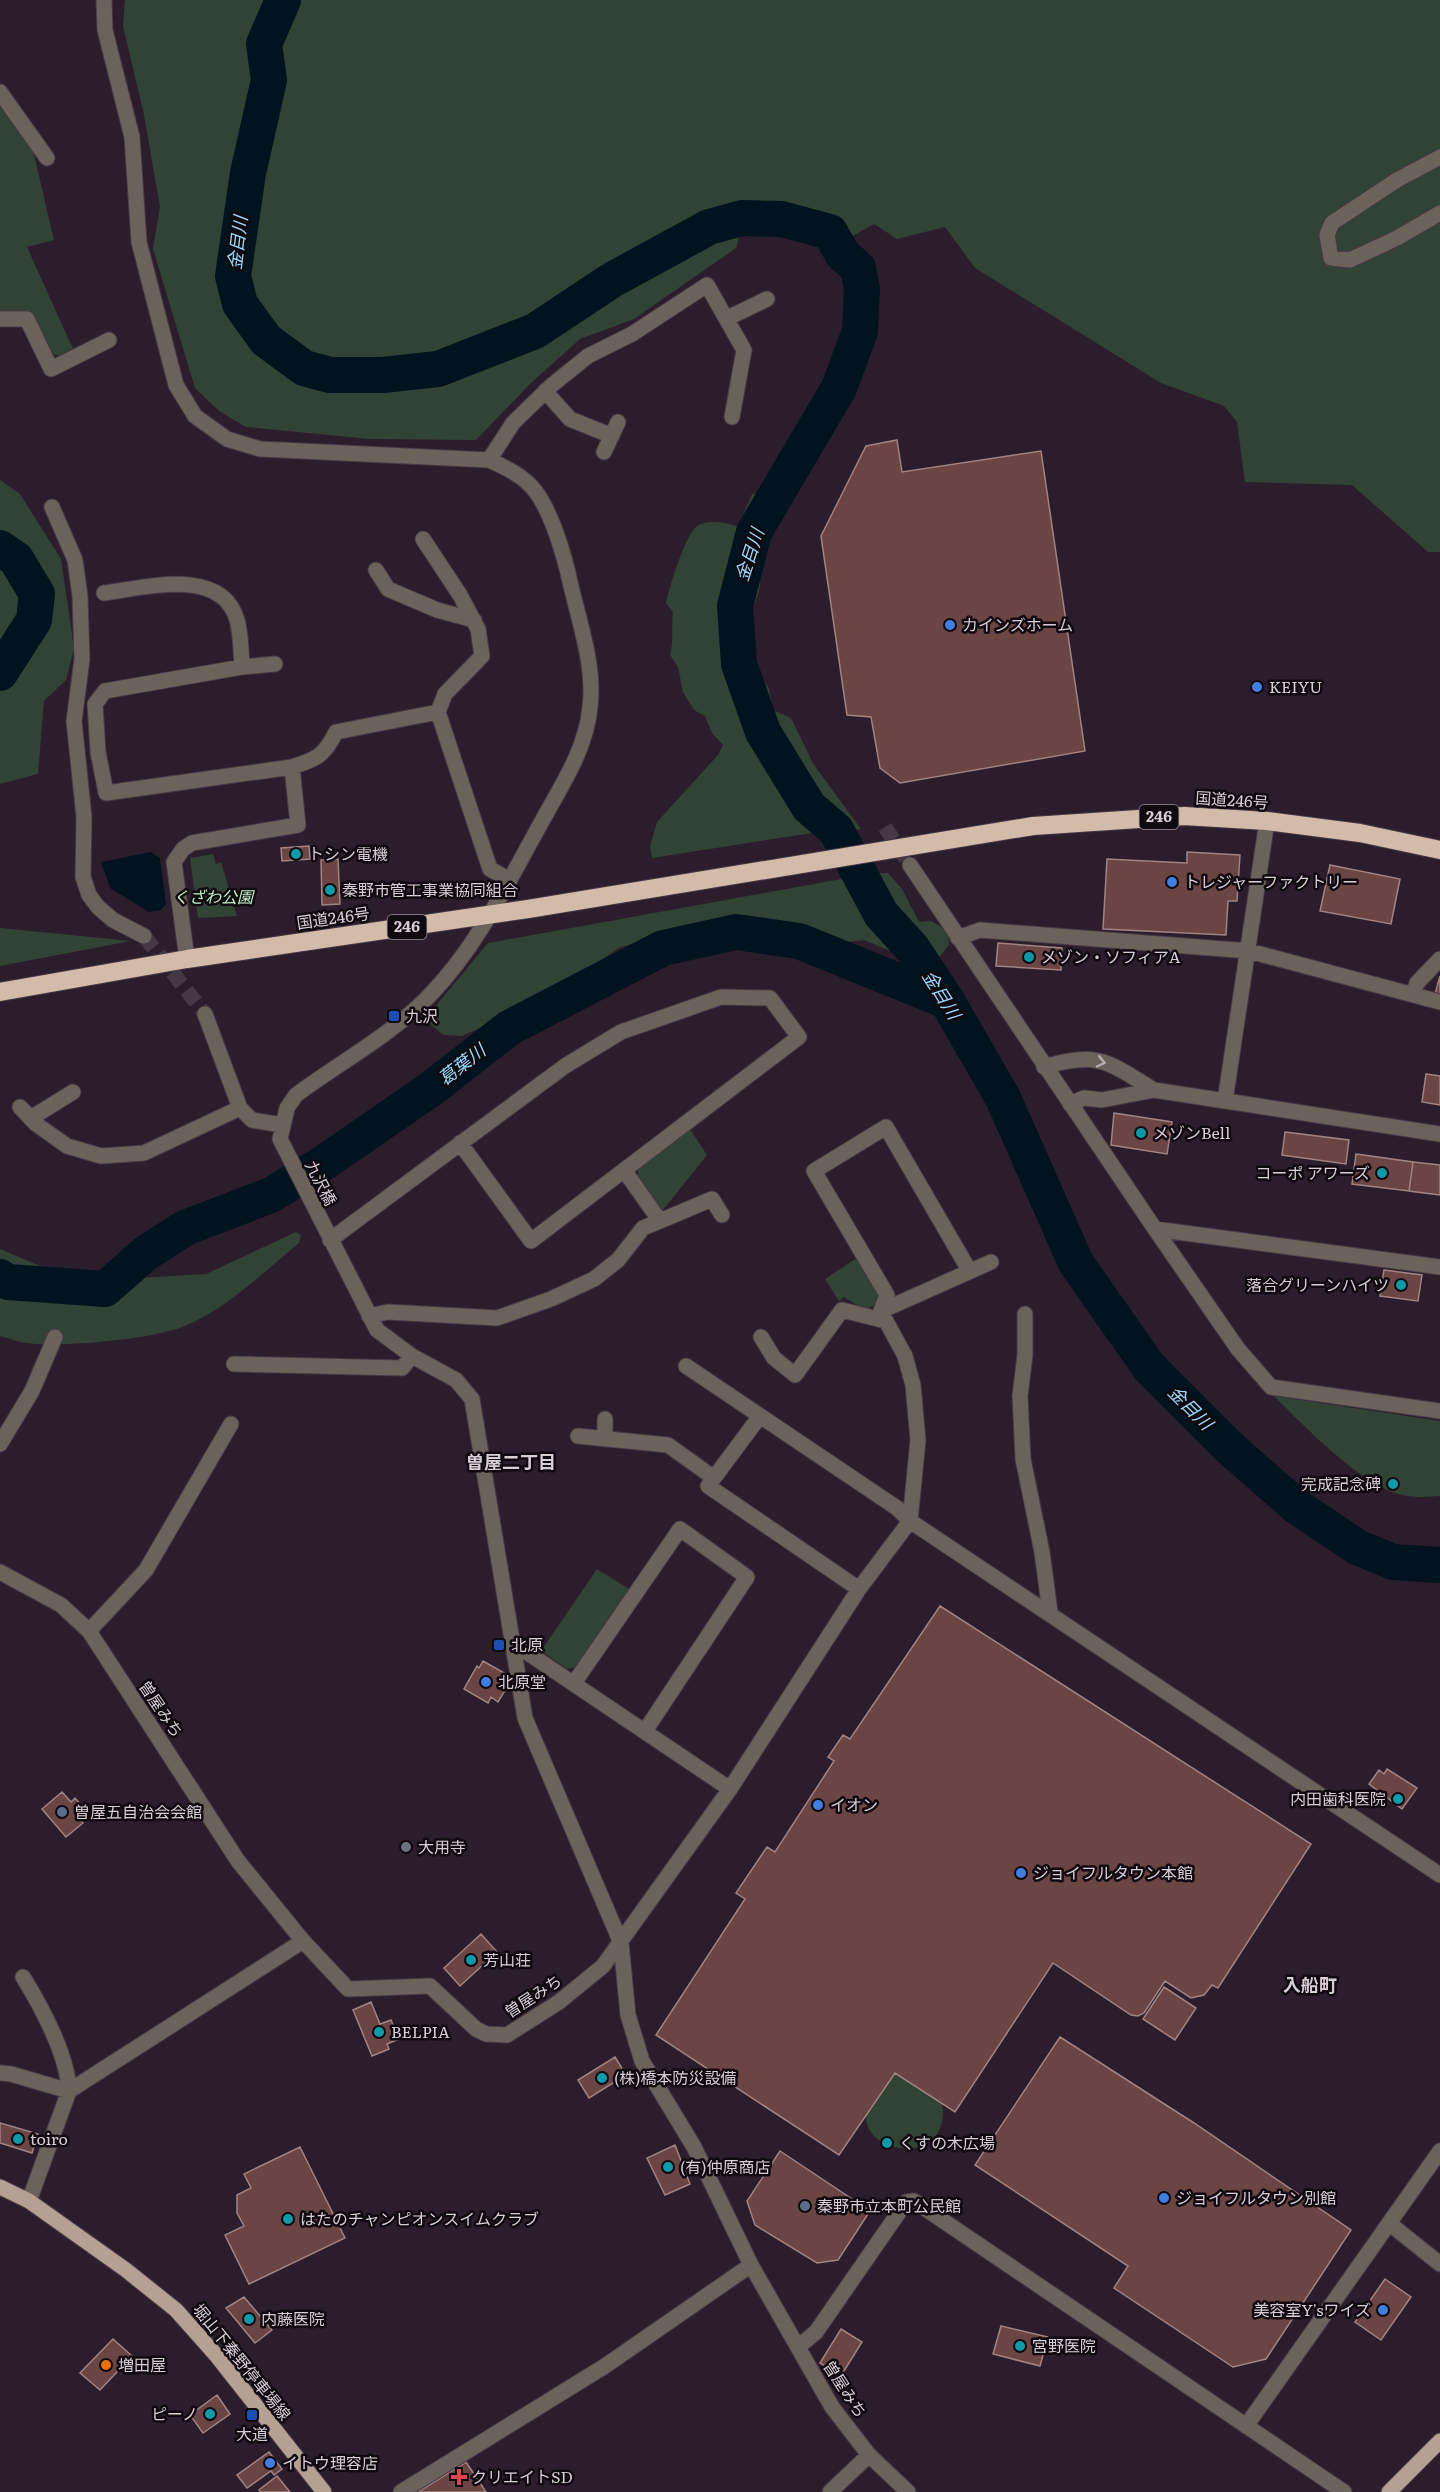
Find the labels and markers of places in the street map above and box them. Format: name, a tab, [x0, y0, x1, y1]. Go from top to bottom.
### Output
place label: カインズホーム	[962, 612, 1073, 636]
marker: カインズホーム	[943, 618, 957, 632]
place label: KEIYU	[1269, 674, 1322, 698]
marker: KEIYU	[1250, 680, 1264, 694]
place label: トシン電機	[308, 841, 388, 865]
marker: トシン電機	[289, 847, 303, 861]
place label: トレジャーファクトリー	[1184, 869, 1358, 893]
marker: トレジャーファクトリー	[1165, 875, 1179, 889]
place label: 秦野市管工事業協同組合	[342, 877, 518, 901]
marker: 秦野市管工事業協同組合	[323, 883, 337, 897]
place label: メゾン・ソフィアA	[1041, 944, 1181, 968]
marker: メゾン・ソフィアA	[1022, 950, 1036, 964]
place label: 九沢	[406, 1003, 438, 1027]
marker: 九沢	[387, 1009, 401, 1023]
place label: メゾンBell	[1153, 1120, 1230, 1144]
marker: メゾンBell	[1134, 1126, 1148, 1140]
place label: コーポ アワーズ	[1256, 1160, 1370, 1184]
marker: コーポ アワーズ	[1375, 1166, 1389, 1180]
place label: 落合グリーンハイツ	[1246, 1272, 1389, 1296]
marker: 落合グリーンハイツ	[1394, 1278, 1408, 1292]
place label: 完成記念碑	[1301, 1471, 1381, 1495]
marker: 完成記念碑	[1386, 1477, 1400, 1491]
place label: 北原	[511, 1632, 543, 1656]
marker: 北原	[492, 1638, 506, 1652]
place label: 北原堂	[498, 1669, 546, 1693]
marker: 北原堂	[479, 1675, 493, 1689]
place label: 内田歯科医院	[1290, 1786, 1386, 1810]
place label: イオン	[830, 1792, 878, 1816]
marker: 内田歯科医院	[1391, 1792, 1405, 1806]
marker: イオン	[811, 1798, 825, 1812]
place label: 曽屋五自治会会館	[74, 1799, 202, 1823]
marker: 曽屋五自治会会館	[55, 1805, 69, 1819]
place label: 大用寺	[418, 1834, 466, 1858]
marker: 大用寺	[399, 1840, 413, 1854]
place label: ジョイフルタウン本館	[1033, 1860, 1193, 1884]
marker: ジョイフルタウン本館	[1014, 1866, 1028, 1880]
place label: 芳山荘	[483, 1947, 531, 1971]
marker: 芳山荘	[464, 1953, 478, 1967]
place label: BELPIA	[391, 2019, 450, 2043]
marker: BELPIA	[372, 2025, 386, 2039]
place label: (株)橋本防災設備	[614, 2065, 737, 2089]
marker: (株)橋本防災設備	[595, 2071, 609, 2085]
place label: toiro	[30, 2126, 68, 2150]
place label: くすの木広場	[899, 2130, 995, 2154]
marker: toiro	[11, 2132, 25, 2146]
marker: くすの木広場	[880, 2136, 894, 2150]
place label: (有)仲原商店	[680, 2154, 771, 2178]
marker: (有)仲原商店	[661, 2160, 675, 2174]
place label: ジョイフルタウン別館	[1176, 2185, 1336, 2209]
marker: ジョイフルタウン別館	[1157, 2191, 1171, 2205]
place label: 秦野市立本町公民館	[817, 2193, 961, 2217]
marker: 秦野市立本町公民館	[798, 2199, 812, 2213]
place label: はたのチャンピオンスイムクラブ	[300, 2206, 539, 2230]
marker: はたのチャンピオンスイムクラブ	[281, 2212, 295, 2226]
place label: 美容室Y'sワイズ	[1254, 2297, 1371, 2321]
marker: 美容室Y'sワイズ	[1376, 2303, 1390, 2317]
place label: 内藤医院	[261, 2306, 325, 2330]
marker: 内藤医院	[242, 2312, 256, 2326]
place label: 宮野医院	[1032, 2333, 1096, 2357]
marker: 宮野医院	[1013, 2339, 1027, 2353]
place label: 増田屋	[118, 2352, 166, 2376]
marker: 増田屋	[99, 2358, 113, 2372]
place label: ピーノ	[151, 2401, 198, 2425]
marker: ピーノ	[203, 2407, 217, 2421]
marker: 大道	[245, 2408, 259, 2422]
place label: 大道	[236, 2421, 268, 2445]
place label: イトウ理容店	[282, 2450, 378, 2474]
marker: イトウ理容店	[263, 2456, 277, 2470]
place label: クリエイトSD	[471, 2464, 573, 2488]
marker: クリエイトSD	[452, 2470, 466, 2484]

